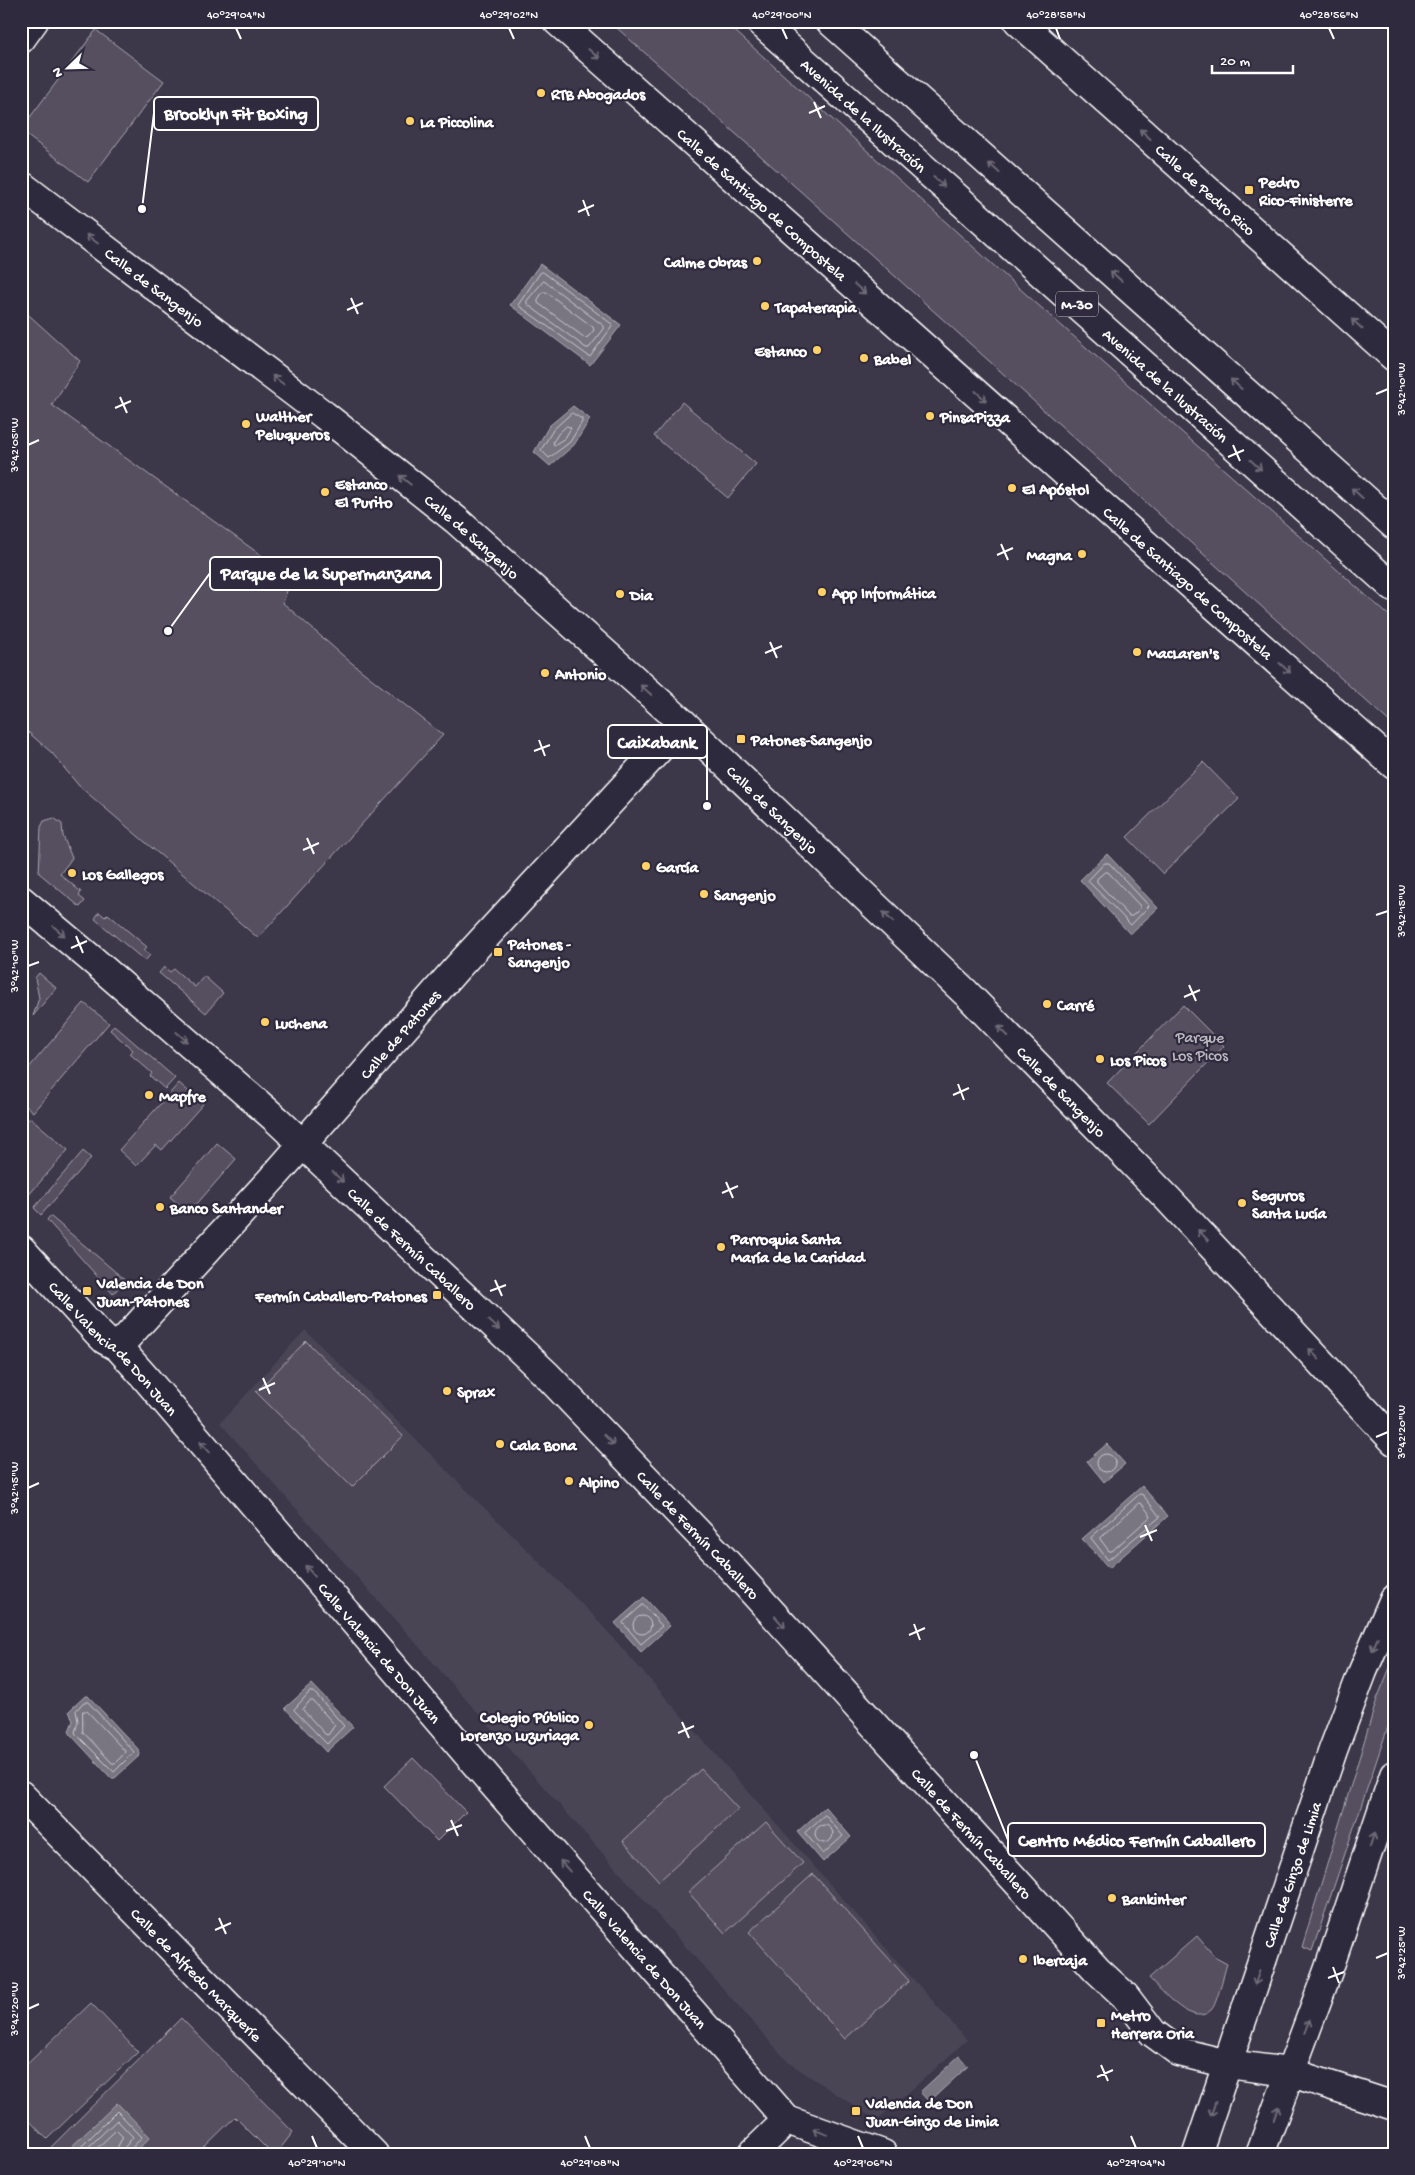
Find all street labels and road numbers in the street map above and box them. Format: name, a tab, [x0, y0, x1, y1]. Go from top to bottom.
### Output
street label: Avenida de la Ilustración	[795, 56, 929, 179]
street label: Calle de Santiago de Compostela	[671, 126, 850, 288]
street label: Calle de Pedro Rico	[1150, 142, 1258, 241]
street label: Calle de Sangenjo	[99, 246, 206, 333]
road number: M-30	[1056, 292, 1098, 316]
street label: Avenida de la Ilustración	[1097, 326, 1231, 449]
street label: Calle de Sangenjo	[419, 492, 522, 585]
street label: Calle de Santiago de Compostela	[1097, 504, 1276, 666]
street label: Calle de Sangenjo	[721, 763, 821, 860]
street label: Calle de Patones	[358, 987, 447, 1085]
street label: Calle de Sangenjo	[1011, 1044, 1108, 1143]
street label: Calle de Fermín Caballero	[342, 1185, 479, 1316]
street label: Calle Valencia de Don Juan	[43, 1279, 180, 1421]
street label: Calle de Fermín Caballero	[631, 1468, 762, 1605]
street label: Calle Valencia de Don Juan	[312, 1580, 443, 1729]
street label: Calle de Fermín Caballero	[905, 1766, 1034, 1905]
street label: Calle de Ginzo de Limia	[1261, 1799, 1328, 1951]
street label: Calle Valencia de Don Juan	[577, 1887, 709, 2035]
street label: Calle de Alfredo Marqueríe	[125, 1906, 265, 2048]

